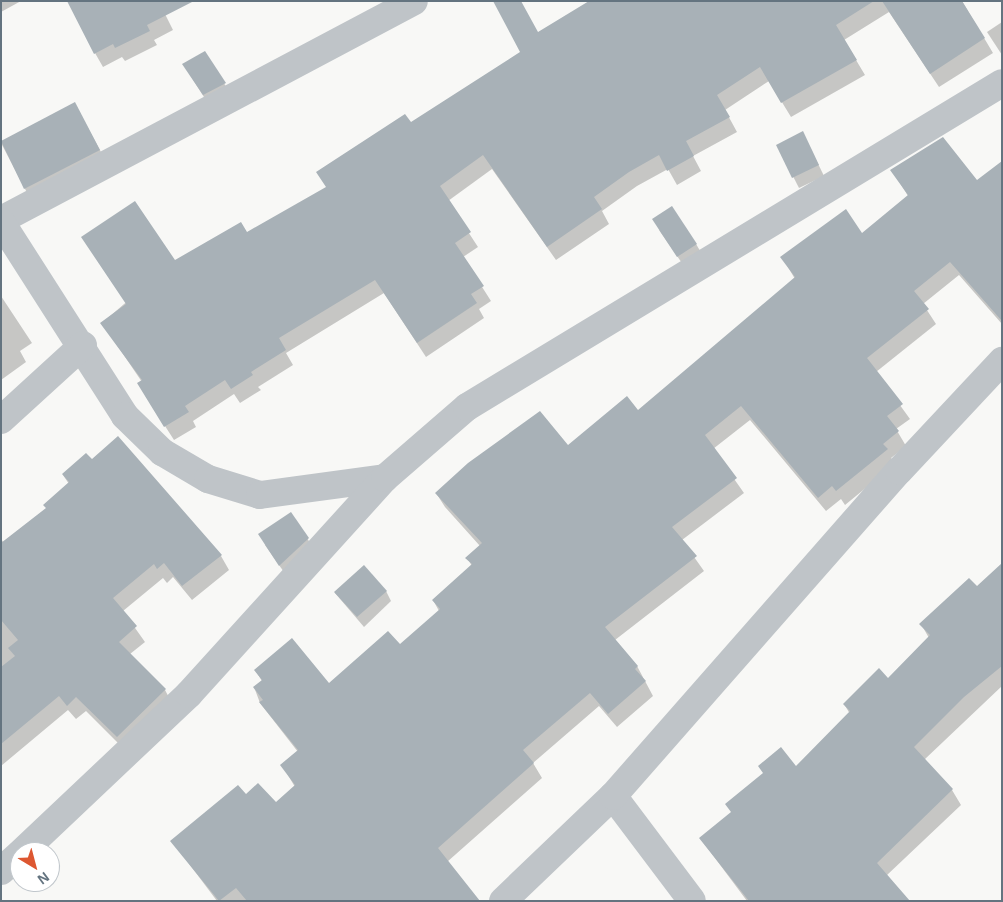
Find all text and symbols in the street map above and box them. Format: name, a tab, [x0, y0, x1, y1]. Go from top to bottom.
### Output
north arrow	[10, 842, 60, 892]
text: N	[35, 869, 52, 888]

